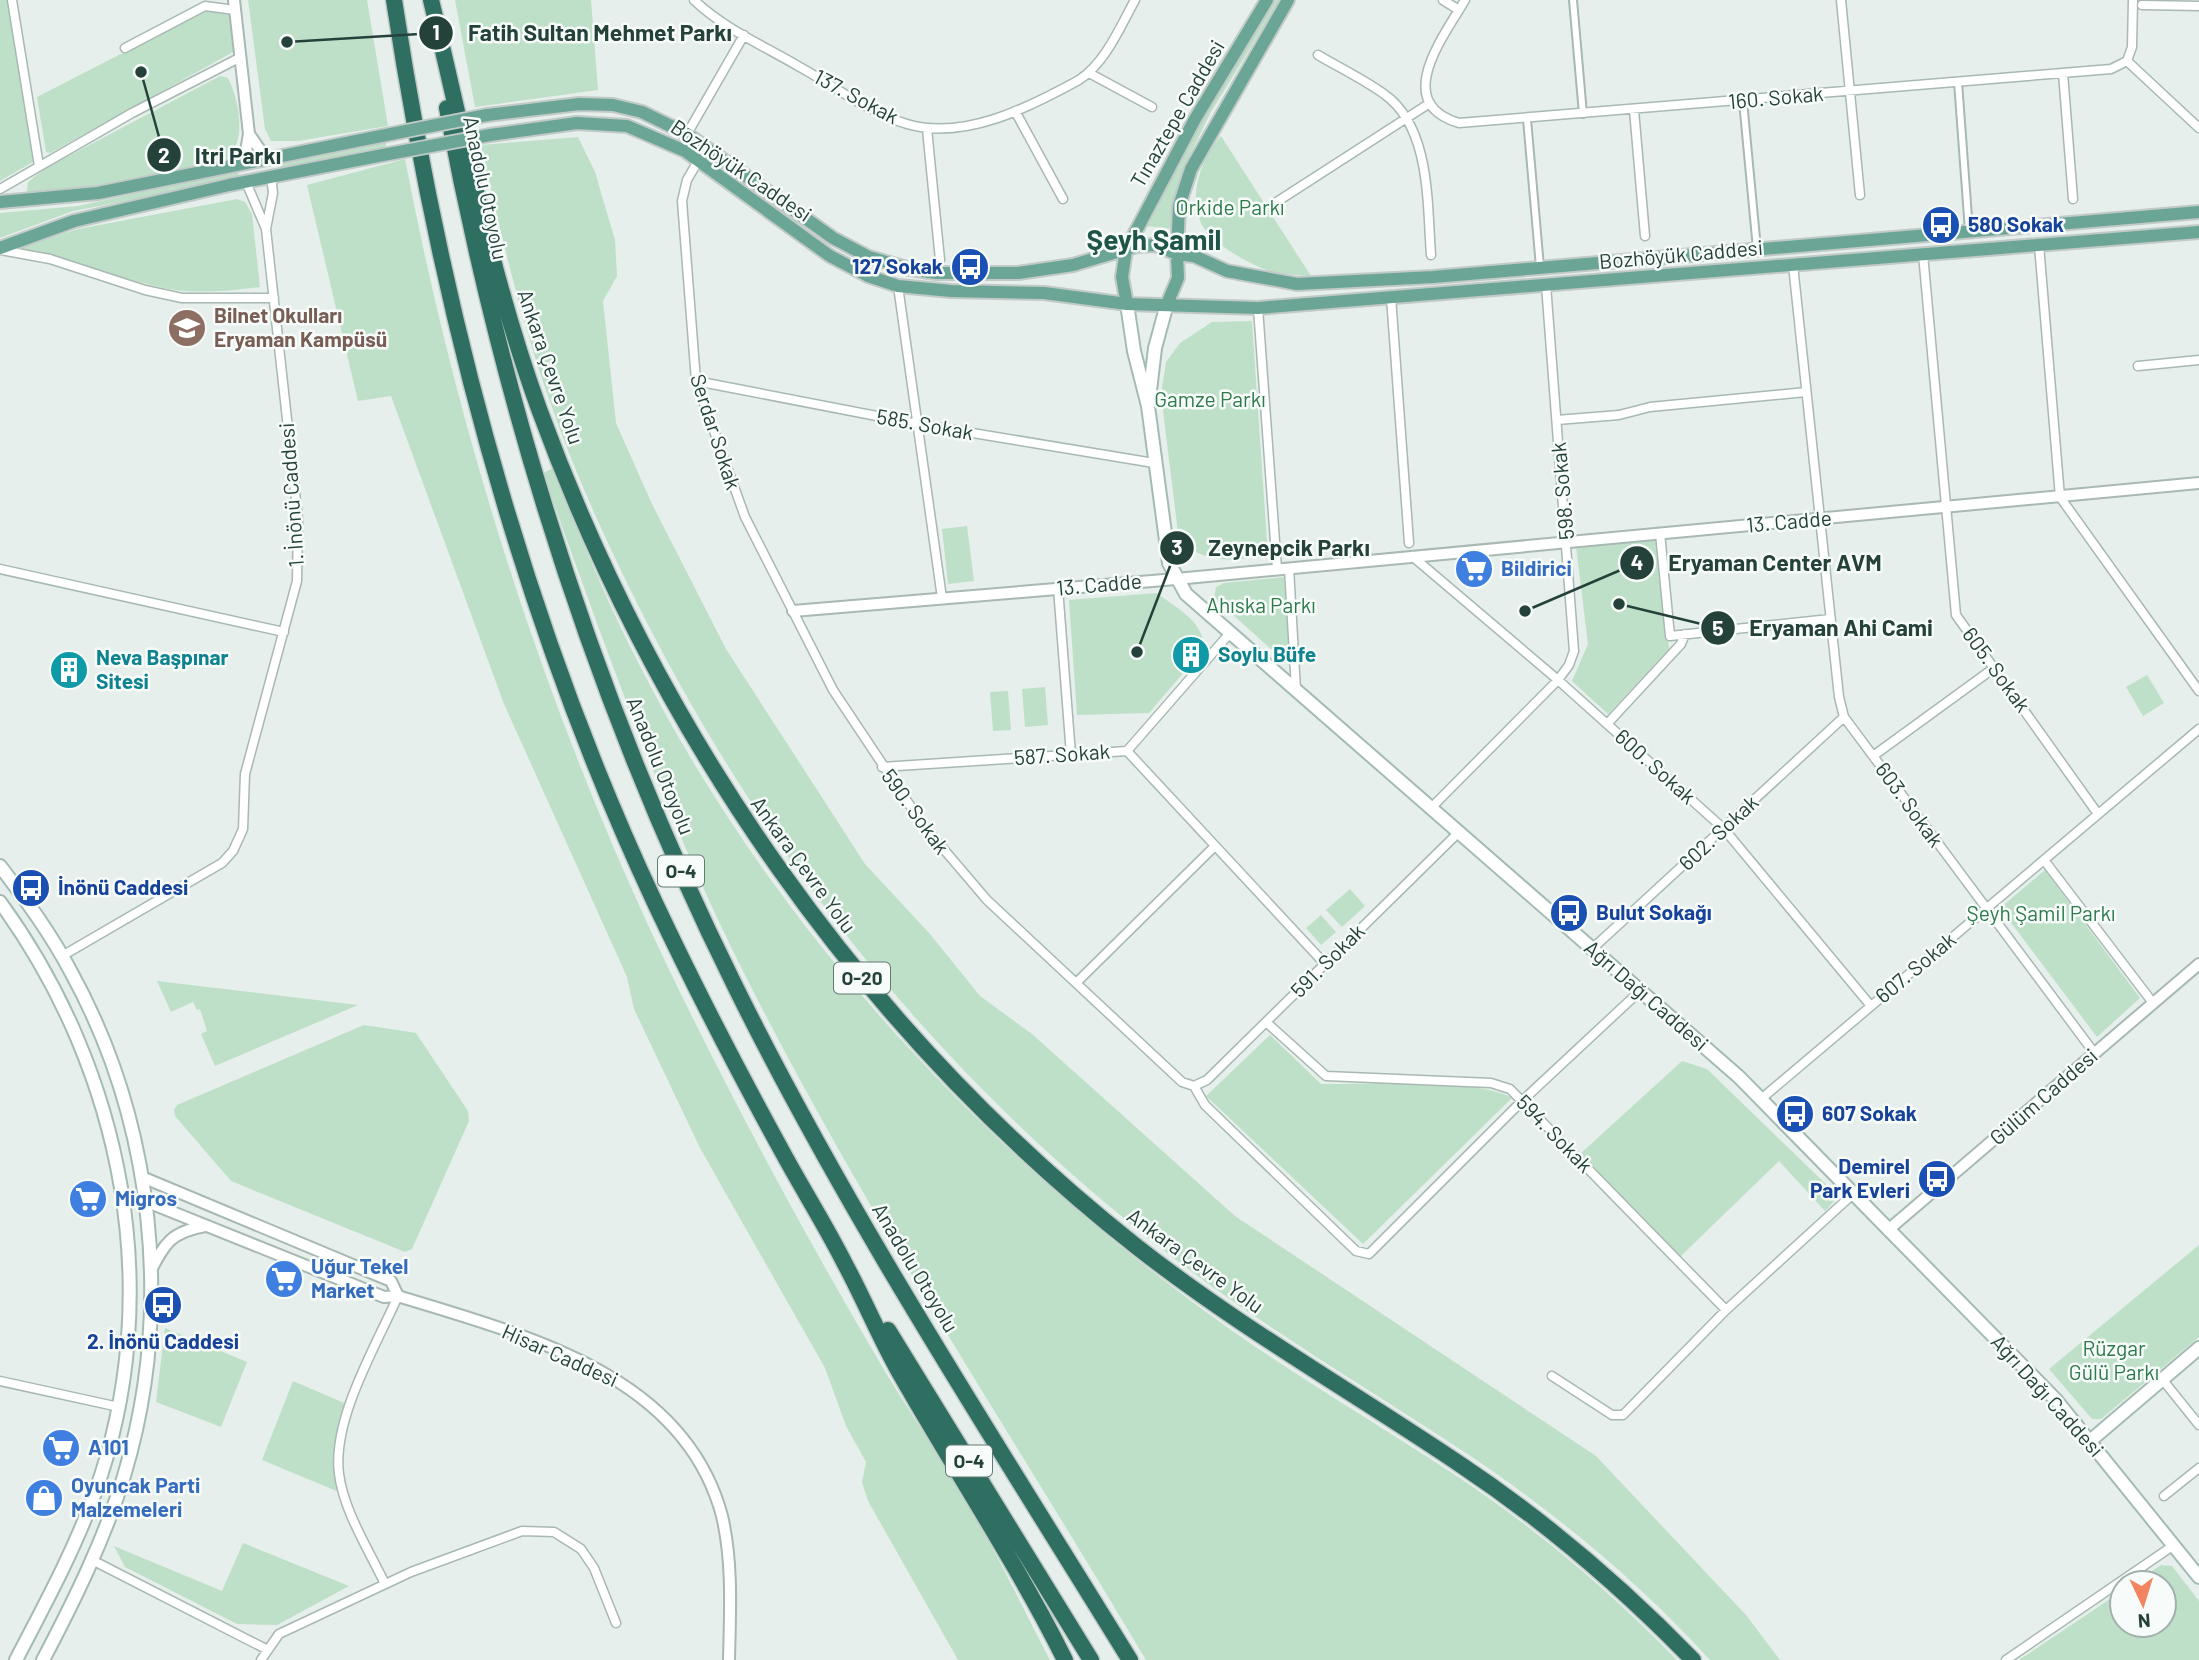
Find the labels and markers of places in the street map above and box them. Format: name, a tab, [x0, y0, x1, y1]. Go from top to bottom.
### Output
callout: Fatih Sultan Mehmet Parkı	[419, 11, 746, 55]
callout: Itri Parkı	[146, 133, 295, 177]
bus stop icon: 580 Sokak	[1920, 204, 1962, 246]
place label: 580 Sokak	[1968, 211, 2064, 236]
bus stop icon: 127 Sokak	[949, 246, 991, 288]
place label: 127 Sokak	[852, 253, 943, 278]
place label: Bilnet Okulları Eryaman Kampüsü	[214, 302, 387, 351]
school or university icon: Bilnet Okulları Eryaman Kampüsü	[166, 307, 208, 349]
callout: Zeynepcik Parkı	[1159, 526, 1384, 570]
callout: Eryaman Center AVM	[1619, 541, 1896, 585]
supermarket icon: Bildirici	[1453, 548, 1495, 590]
place label: Bildirici	[1501, 555, 1572, 580]
callout: Eryaman Ahi Cami	[1700, 606, 1947, 650]
building icon: Soylu Büfe	[1170, 634, 1212, 676]
place label: Soylu Büfe	[1218, 641, 1316, 666]
place label: Neva Başpınar Sitesi	[96, 644, 229, 693]
building icon: Neva Başpınar Sitesi	[48, 649, 90, 691]
bus stop icon: İnönü Caddesi	[10, 867, 52, 909]
place label: İnönü Caddesi	[58, 874, 188, 899]
bus stop icon: Bulut Sokağı	[1548, 892, 1590, 934]
place label: Bulut Sokağı	[1596, 899, 1712, 924]
bus stop icon: 607 Sokak	[1774, 1093, 1816, 1135]
place label: 607 Sokak	[1822, 1100, 1917, 1125]
place label: Demirel Park Evleri	[1810, 1153, 1910, 1202]
bus stop icon: Demirel Park Evleri	[1916, 1158, 1958, 1200]
supermarket icon: Migros	[67, 1178, 109, 1220]
place label: Migros	[115, 1185, 177, 1210]
place label: Uğur Tekel Market	[311, 1253, 408, 1302]
supermarket icon: Uğur Tekel Market	[263, 1258, 305, 1300]
bus stop icon: 2. İnönü Caddesi	[142, 1284, 184, 1326]
place label: 2. İnönü Caddesi	[87, 1328, 239, 1353]
supermarket icon: A101	[40, 1427, 82, 1469]
place label: A101	[88, 1434, 129, 1459]
place label: Oyuncak Parti Malzemeleri	[71, 1472, 200, 1521]
shop icon: Oyuncak Parti Malzemeleri	[23, 1477, 65, 1519]

